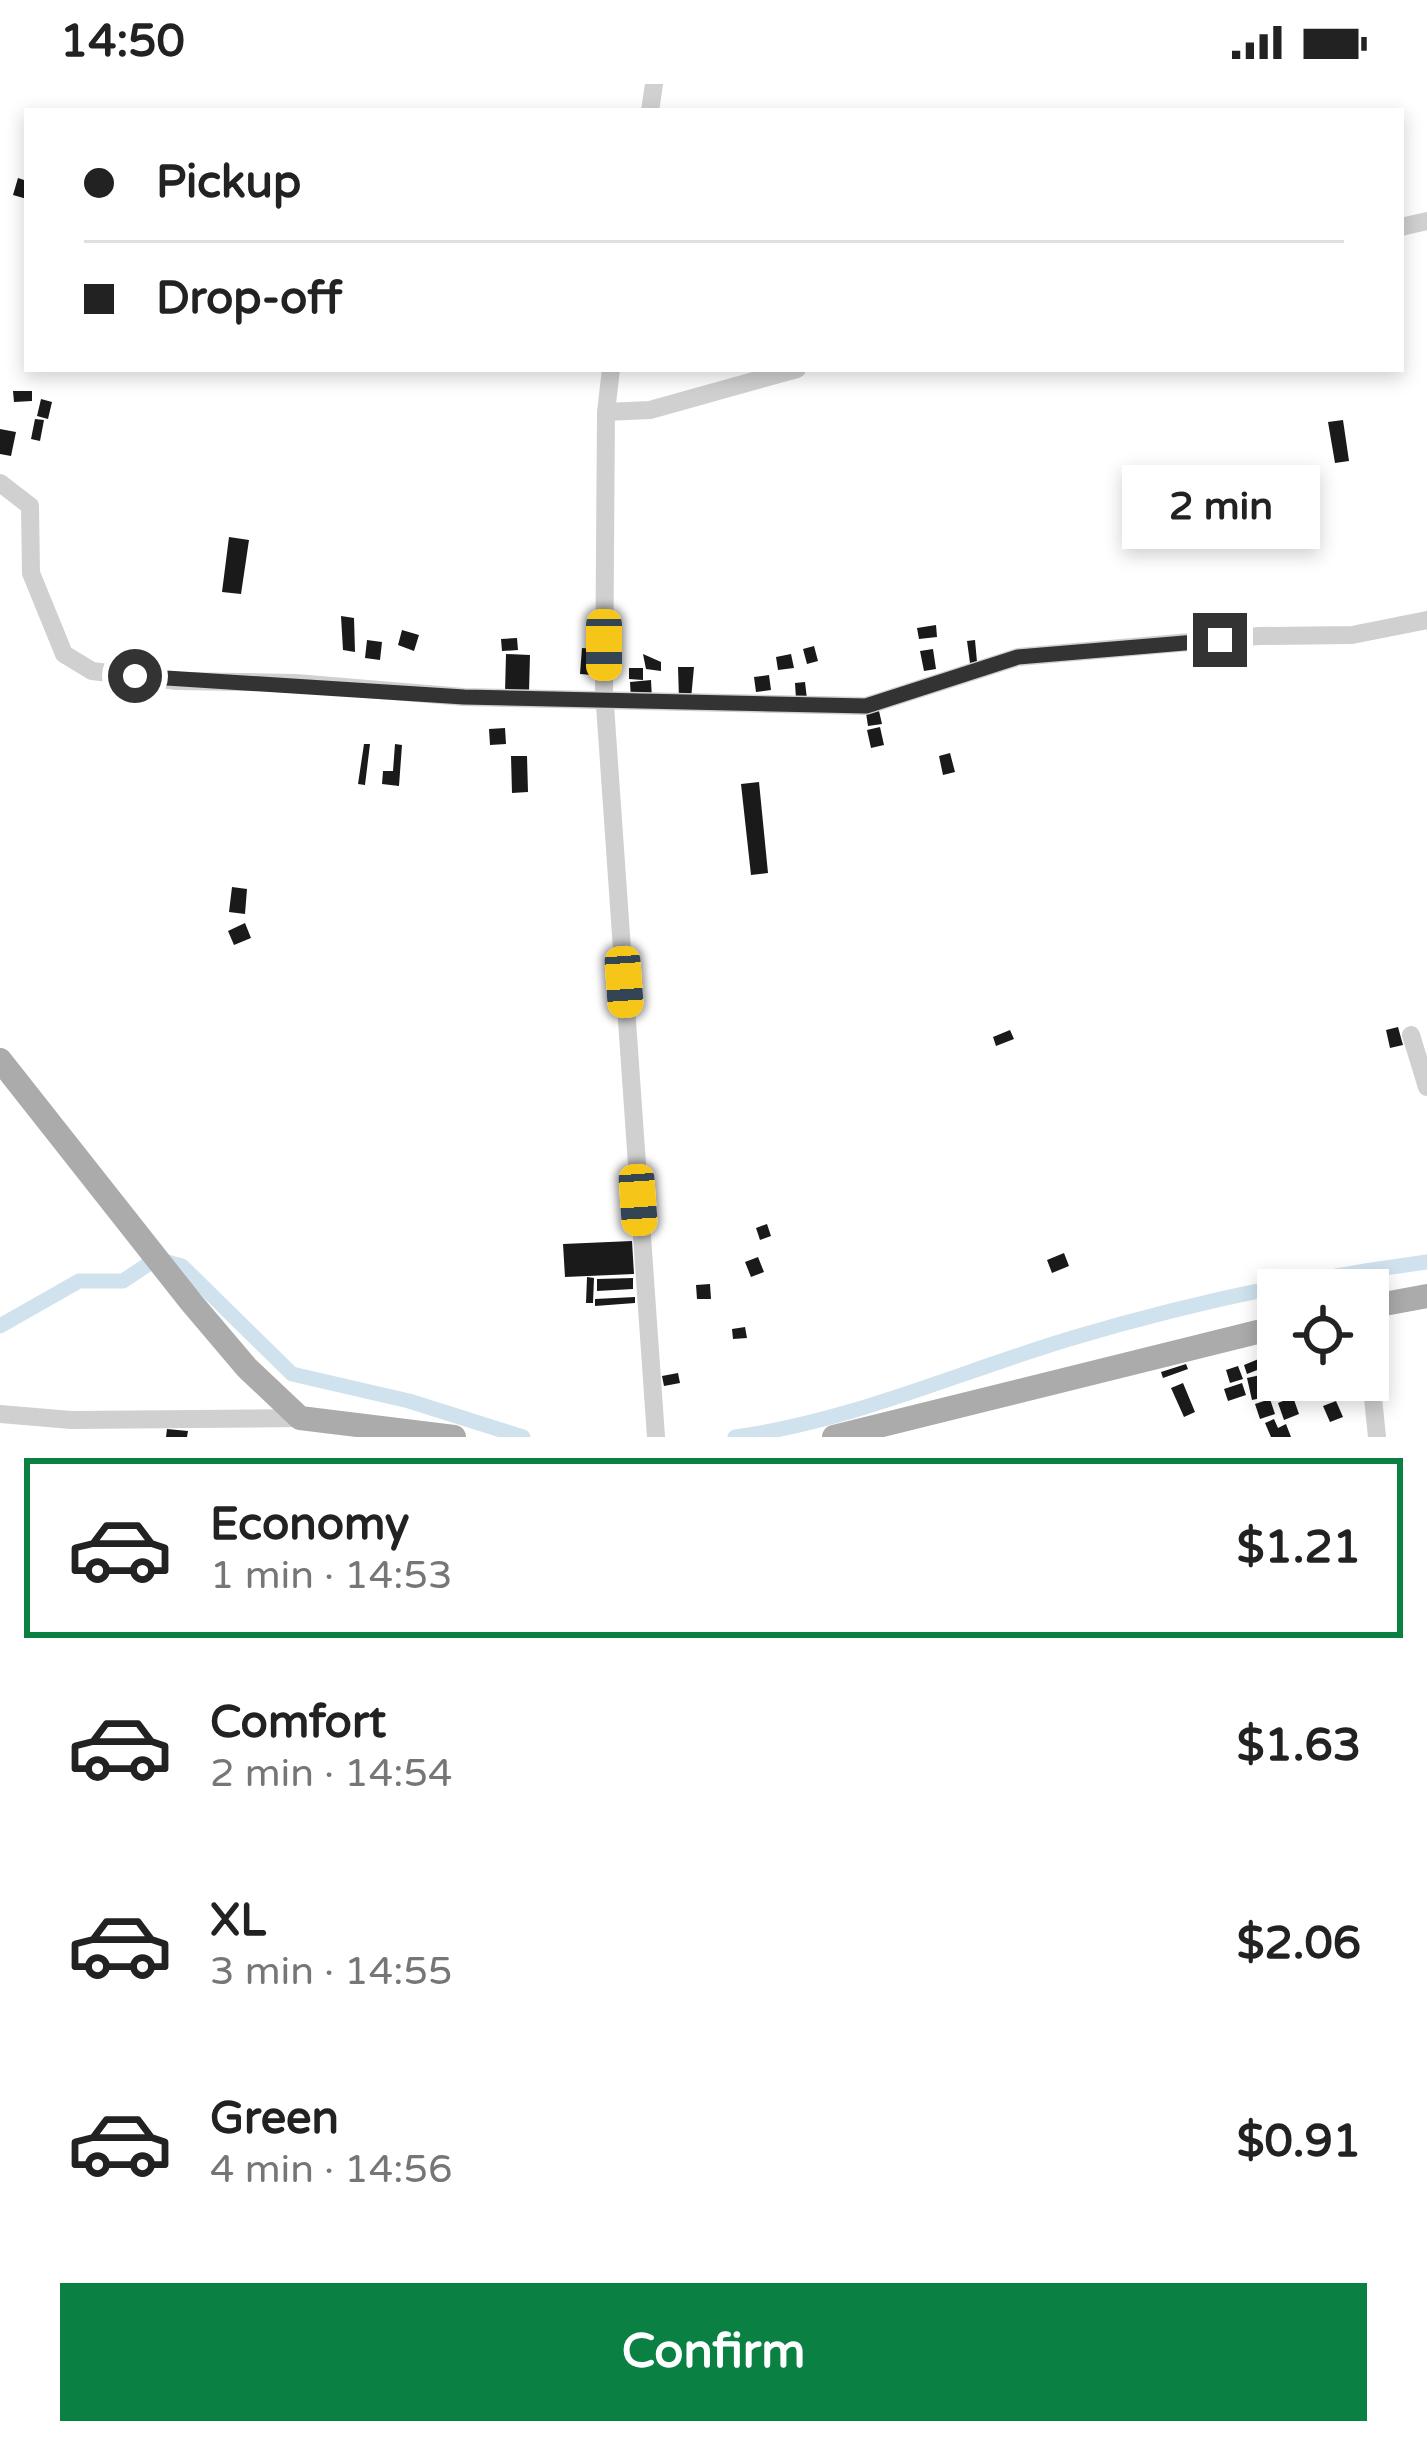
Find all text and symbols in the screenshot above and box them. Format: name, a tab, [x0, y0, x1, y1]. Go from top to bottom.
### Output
text: 14:50	[60, 15, 185, 69]
text: Pickup	[156, 156, 301, 210]
text: Drop-off	[156, 272, 342, 326]
callout: 2 min	[1121, 466, 1319, 550]
text: 2 min	[1169, 483, 1273, 530]
car	[586, 609, 622, 681]
route end	[1193, 613, 1247, 667]
route start	[108, 649, 162, 703]
car	[604, 945, 644, 1019]
car	[618, 1163, 658, 1237]
map controls	[1257, 1269, 1389, 1401]
button: locate	[1257, 1269, 1389, 1401]
icon: car	[66, 1494, 174, 1602]
text: Economy	[210, 1498, 409, 1552]
text: $1.21	[1237, 1521, 1361, 1575]
text: 1 min · 14:53	[210, 1552, 452, 1599]
icon: car	[66, 1692, 174, 1800]
text: Comfort	[210, 1696, 386, 1750]
text: $1.63	[1237, 1719, 1361, 1773]
text: 2 min · 14:54	[210, 1750, 452, 1797]
icon: car	[66, 1890, 174, 1998]
text: XL	[210, 1894, 266, 1948]
text: $2.06	[1237, 1917, 1361, 1971]
text: 3 min · 14:55	[210, 1948, 452, 1995]
icon: car	[66, 2088, 174, 2196]
text: Green	[210, 2092, 339, 2146]
text: $0.91	[1237, 2115, 1361, 2169]
text: 4 min · 14:56	[210, 2146, 452, 2193]
button: Confirm	[60, 2283, 1367, 2421]

